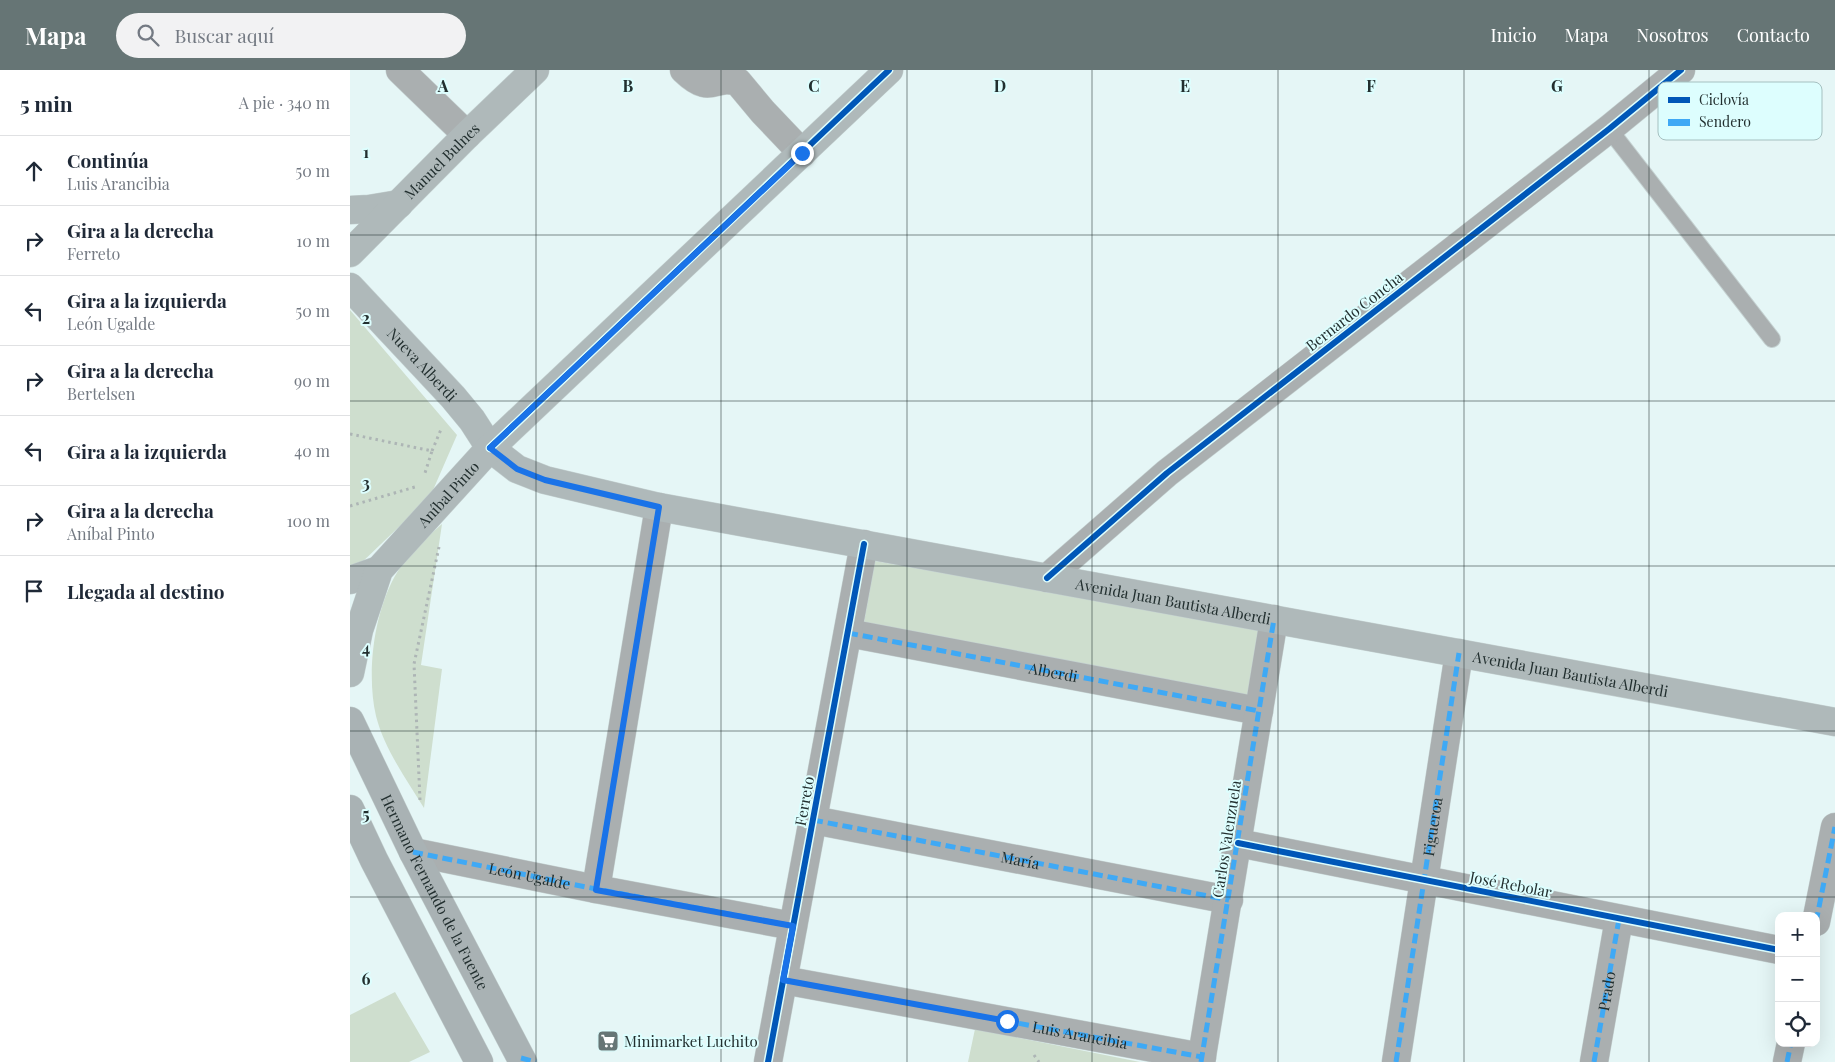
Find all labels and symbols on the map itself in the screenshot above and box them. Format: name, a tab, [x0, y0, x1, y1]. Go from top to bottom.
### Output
text: A	[437, 75, 449, 96]
text: B	[623, 75, 634, 96]
text: C	[808, 75, 820, 96]
text: D	[994, 75, 1006, 96]
text: E	[1180, 75, 1190, 96]
text: F	[1366, 75, 1376, 96]
text: G	[1551, 75, 1563, 96]
legend	[1658, 82, 1822, 140]
text: Ciclovía	[1699, 90, 1749, 109]
text: Sendero	[1699, 112, 1751, 131]
street label: Manuel Bulnes	[399, 118, 484, 203]
text: 1	[363, 141, 369, 162]
route end	[791, 142, 814, 165]
street label: Bernardo Concha	[1301, 266, 1407, 355]
text: 2	[362, 307, 370, 328]
street label: Nueva Alberdi	[383, 323, 462, 406]
street label: Aníbal Pinto	[412, 457, 483, 532]
text: 3	[362, 472, 370, 493]
street label: Avenida Juan Bautista Alberdi	[1073, 573, 1273, 629]
text: 4	[362, 637, 370, 658]
street label: Avenida Juan Bautista Alberdi	[1470, 646, 1670, 701]
street label: Alberdi	[1026, 657, 1080, 687]
street label: Ferreto	[790, 775, 818, 827]
street label: Carlos Valenzuela	[1207, 778, 1245, 899]
street label: Hermano Fernando de la Fuente	[377, 791, 493, 993]
street label: Figueroa	[1418, 795, 1447, 858]
text: 5	[362, 803, 370, 824]
street label: María	[999, 846, 1042, 873]
street label: León Ugalde	[487, 858, 572, 894]
street label: José Rebolar	[1467, 866, 1554, 902]
text: 6	[362, 968, 371, 989]
street label: Prado	[1593, 970, 1620, 1012]
route start	[996, 1010, 1019, 1033]
street label: Luis Arancibia	[1031, 1016, 1130, 1053]
supermarket icon: Minimarket Luchito	[596, 1029, 620, 1053]
place label: Minimarket Luchito	[624, 1031, 758, 1051]

